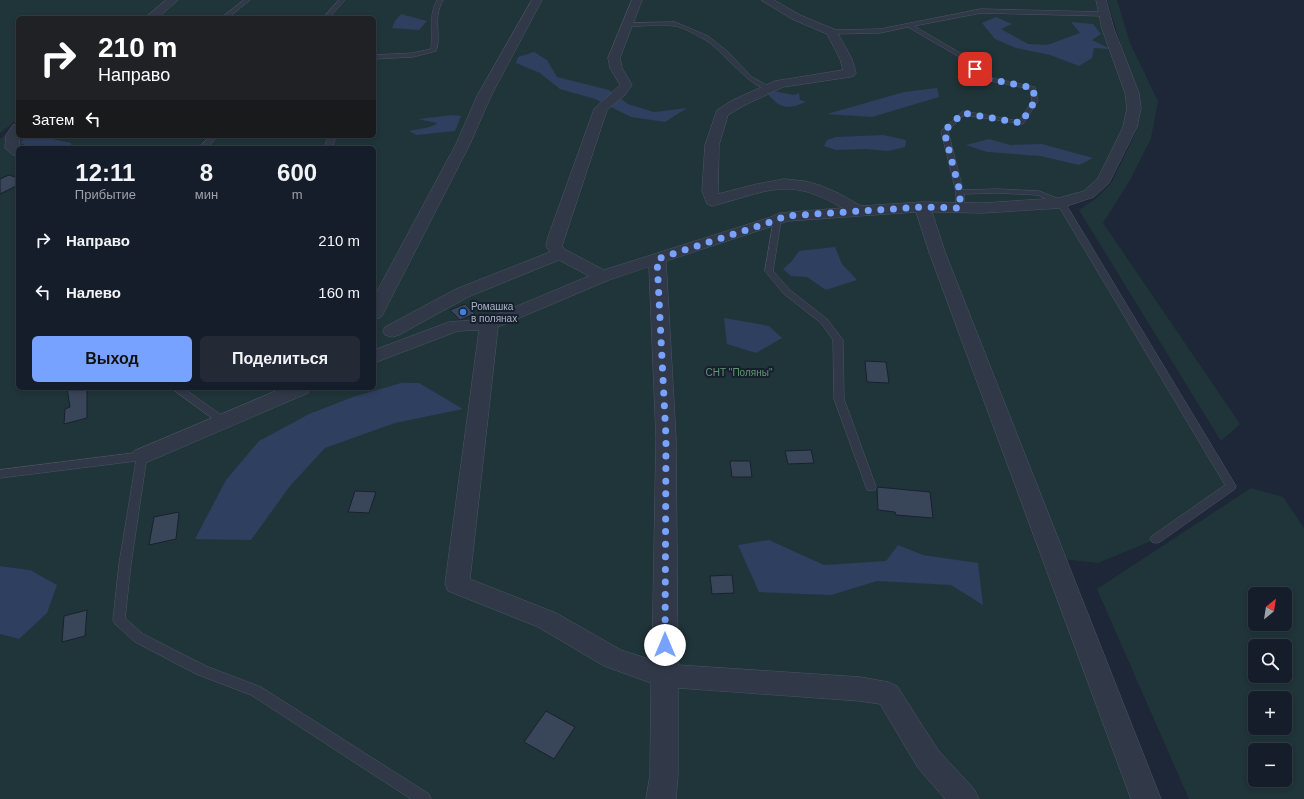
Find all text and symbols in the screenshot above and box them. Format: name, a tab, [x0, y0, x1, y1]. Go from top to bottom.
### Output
icon: right	[32, 32, 84, 84]
text: 210 m	[98, 32, 177, 63]
pin	[958, 52, 992, 86]
icon: arrive	[964, 58, 986, 80]
text: Направо	[98, 65, 170, 85]
icon: left	[82, 108, 104, 130]
text: Затем	[32, 111, 74, 128]
text: 12:11	[75, 159, 135, 186]
text: 8	[200, 159, 213, 186]
text: 600	[277, 159, 317, 186]
text: Прибытие	[75, 187, 136, 202]
text: мин	[195, 187, 218, 202]
text: m	[292, 187, 302, 202]
icon: right	[32, 229, 54, 251]
text: Направо	[66, 232, 130, 249]
text: 210 m	[318, 232, 360, 249]
icon: left	[32, 281, 54, 303]
text: Налево	[66, 284, 121, 301]
text: 160 m	[318, 284, 360, 301]
place label: Ромашка в полянах	[471, 301, 517, 324]
marker: Ромашка в полянах	[458, 307, 468, 317]
button: Выход	[32, 336, 192, 382]
button: Поделиться	[200, 336, 360, 382]
park label: СНТ "Поляны"	[706, 367, 773, 378]
north arrow	[1248, 587, 1292, 631]
map controls	[1248, 587, 1292, 787]
position arrow	[644, 624, 686, 666]
button: search	[1248, 639, 1292, 683]
button: +	[1248, 691, 1292, 735]
button: −	[1248, 743, 1292, 787]

